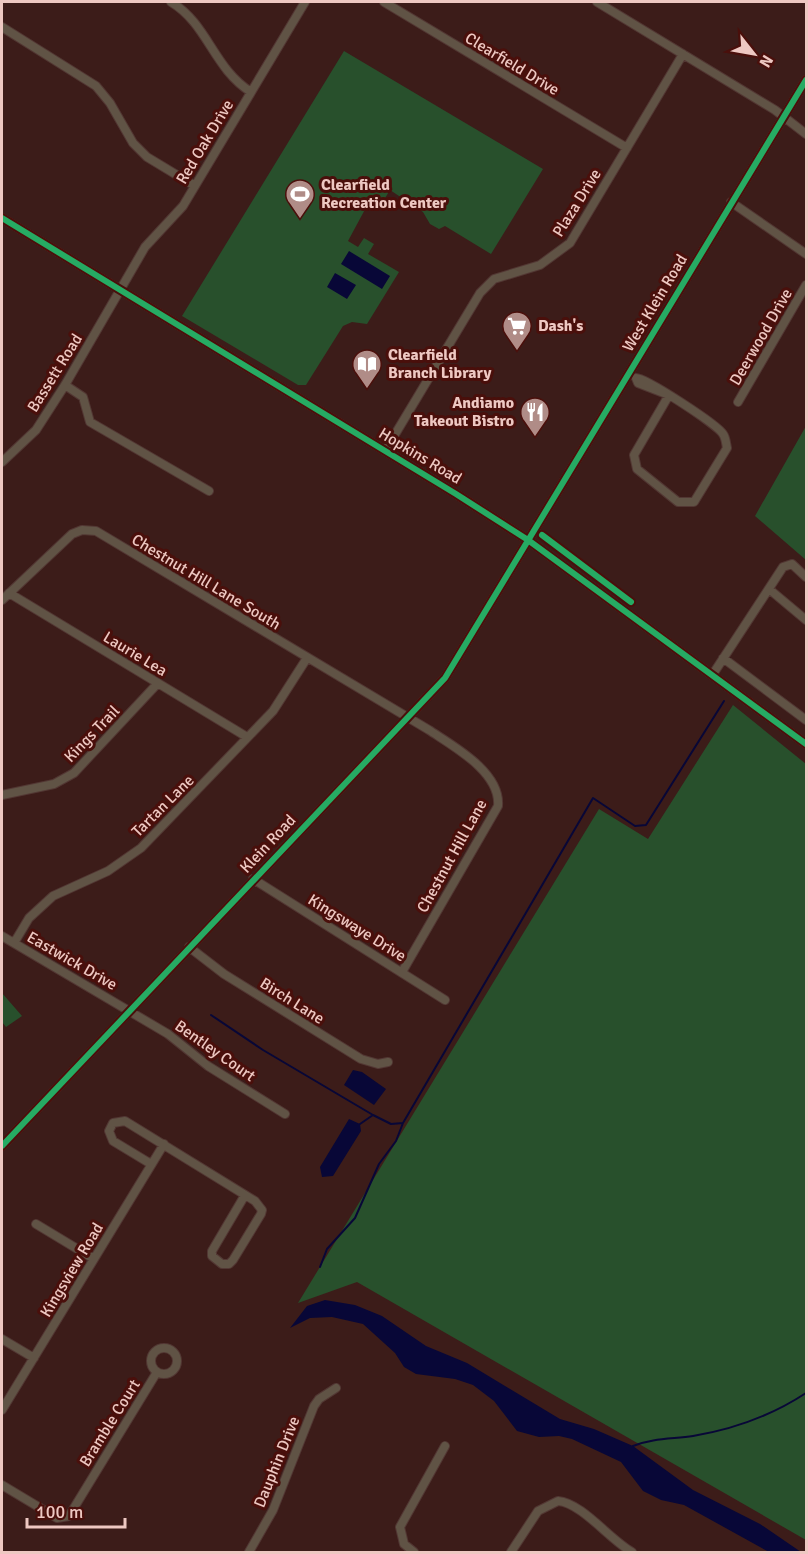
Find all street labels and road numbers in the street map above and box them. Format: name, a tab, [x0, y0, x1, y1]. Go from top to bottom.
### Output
street label: Clearfield Drive	[461, 28, 563, 100]
street label: Red Oak Drive	[172, 96, 238, 188]
street label: Plaza Drive	[548, 165, 606, 241]
street label: West Klein Road	[618, 251, 692, 355]
street label: Deerwood Drive	[725, 285, 797, 389]
street label: Bassett Road	[23, 330, 87, 416]
street label: Hopkins Road	[375, 423, 465, 489]
street label: Chestnut Hill Lane South	[128, 530, 284, 634]
street label: Laurie Lea	[99, 627, 171, 681]
street label: Kings Trail	[60, 701, 124, 767]
street label: Tartan Lane	[128, 771, 198, 841]
street label: Chestnut Hill Lane	[413, 796, 491, 916]
street label: Klein Road	[236, 811, 300, 877]
street label: Kingswaye Drive	[304, 890, 410, 966]
street label: Eastwick Drive	[23, 927, 121, 995]
street label: Birch Lane	[256, 973, 328, 1029]
street label: Bentley Court	[171, 1016, 259, 1086]
street label: Kingsview Road	[36, 1219, 108, 1321]
street label: Bramble Court	[75, 1375, 145, 1470]
street label: Dauphin Drive	[250, 1413, 304, 1511]

